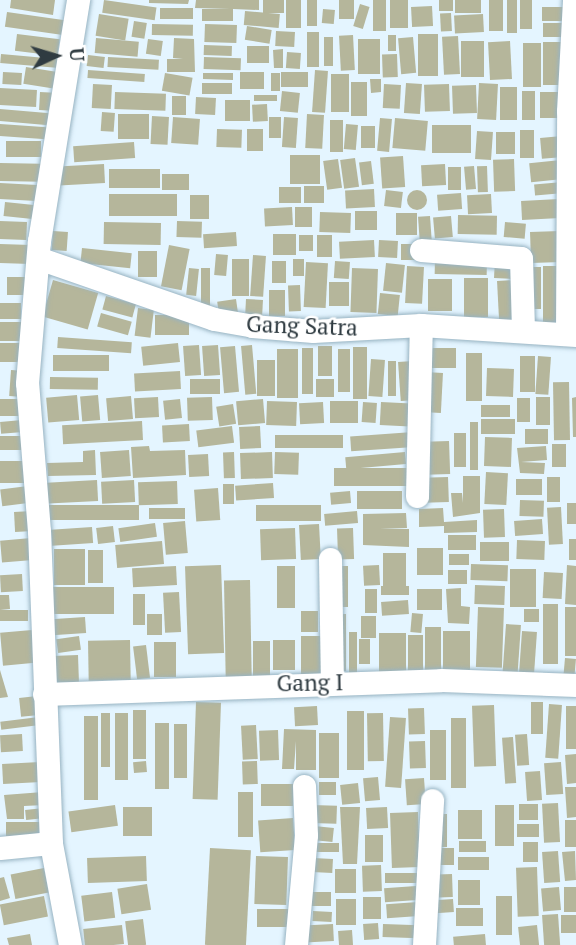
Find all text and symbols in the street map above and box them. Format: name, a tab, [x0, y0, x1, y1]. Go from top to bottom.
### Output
north arrow	[21, 21, 91, 91]
text: U	[65, 47, 90, 62]
street label: Gang Satra	[246, 310, 358, 342]
street label: Gang I	[276, 669, 344, 697]

